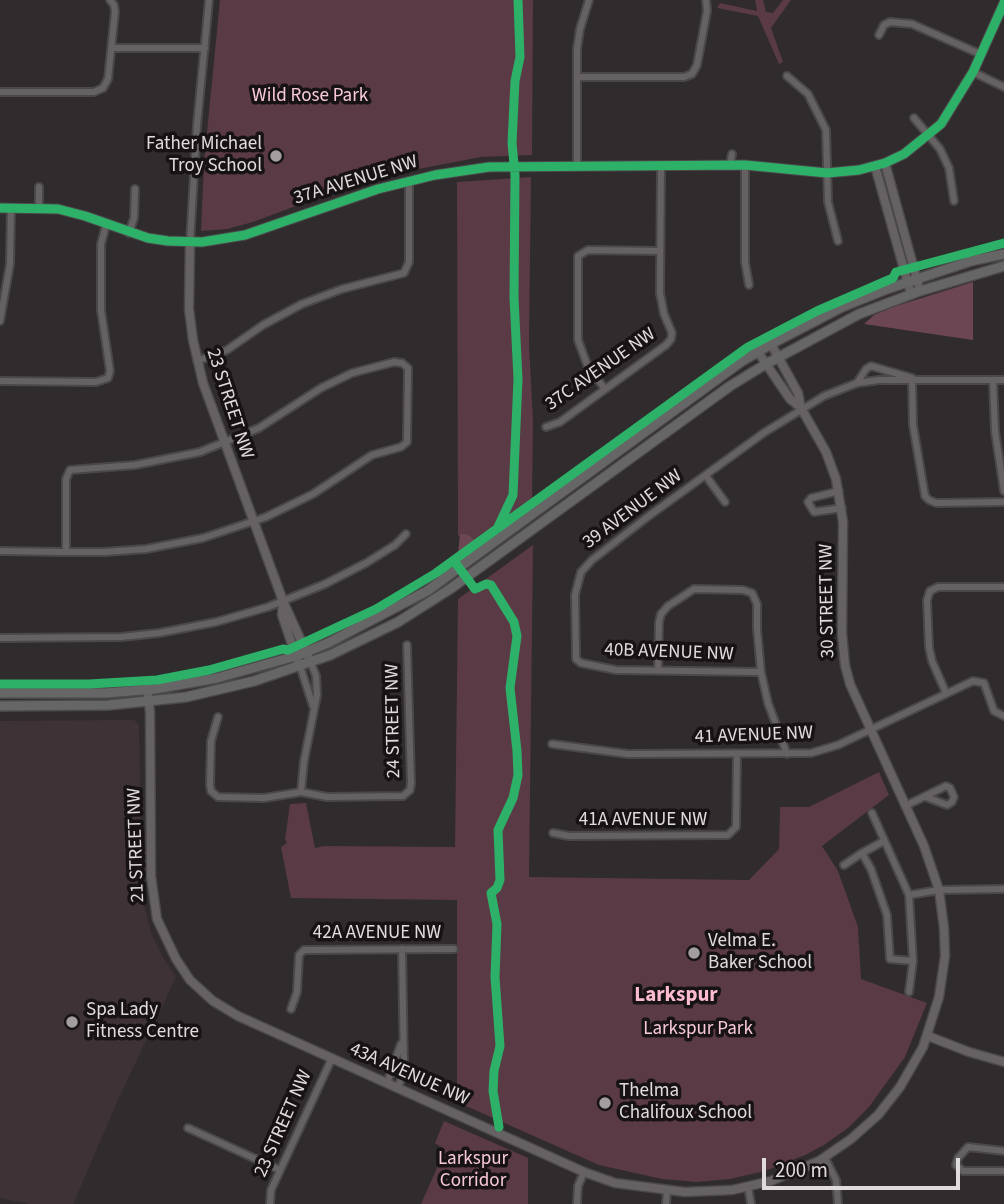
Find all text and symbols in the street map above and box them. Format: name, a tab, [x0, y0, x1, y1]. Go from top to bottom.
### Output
park label: Wild Rose Park	[252, 86, 368, 108]
place label: Father Michael Troy School	[146, 134, 262, 178]
marker: Father Michael Troy School	[268, 148, 284, 164]
street label: 37A AVENUE NW	[291, 151, 421, 211]
street label: 37C AVENUE NW	[542, 324, 660, 416]
street label: 23 STREET NW	[200, 346, 258, 462]
street label: 39 AVENUE NW	[579, 465, 687, 555]
street label: 30 STREET NW	[816, 543, 840, 659]
street label: 40B AVENUE NW	[604, 639, 734, 667]
street label: 24 STREET NW	[382, 663, 406, 779]
street label: 41 AVENUE NW	[695, 723, 813, 749]
street label: 21 STREET NW	[124, 787, 150, 903]
street label: 41A AVENUE NW	[579, 810, 707, 832]
street label: 42A AVENUE NW	[313, 923, 441, 945]
place label: Velma E. Baker School	[708, 931, 812, 975]
marker: Velma E. Baker School	[686, 945, 702, 961]
district label: Larkspur	[634, 983, 718, 1009]
place label: Spa Lady Fitness Centre	[86, 1000, 199, 1044]
marker: Spa Lady Fitness Centre	[64, 1014, 80, 1030]
park label: Larkspur Park	[643, 1019, 753, 1041]
street label: 43A AVENUE NW	[346, 1038, 472, 1112]
street label: 23 STREET NW	[250, 1067, 318, 1181]
place label: Thelma Chalifoux School	[619, 1081, 752, 1125]
marker: Thelma Chalifoux School	[597, 1095, 613, 1111]
scale bar	[766, 1144, 964, 1188]
park label: Larkspur Corridor	[438, 1149, 508, 1193]
text: 200 m	[775, 1155, 828, 1185]

